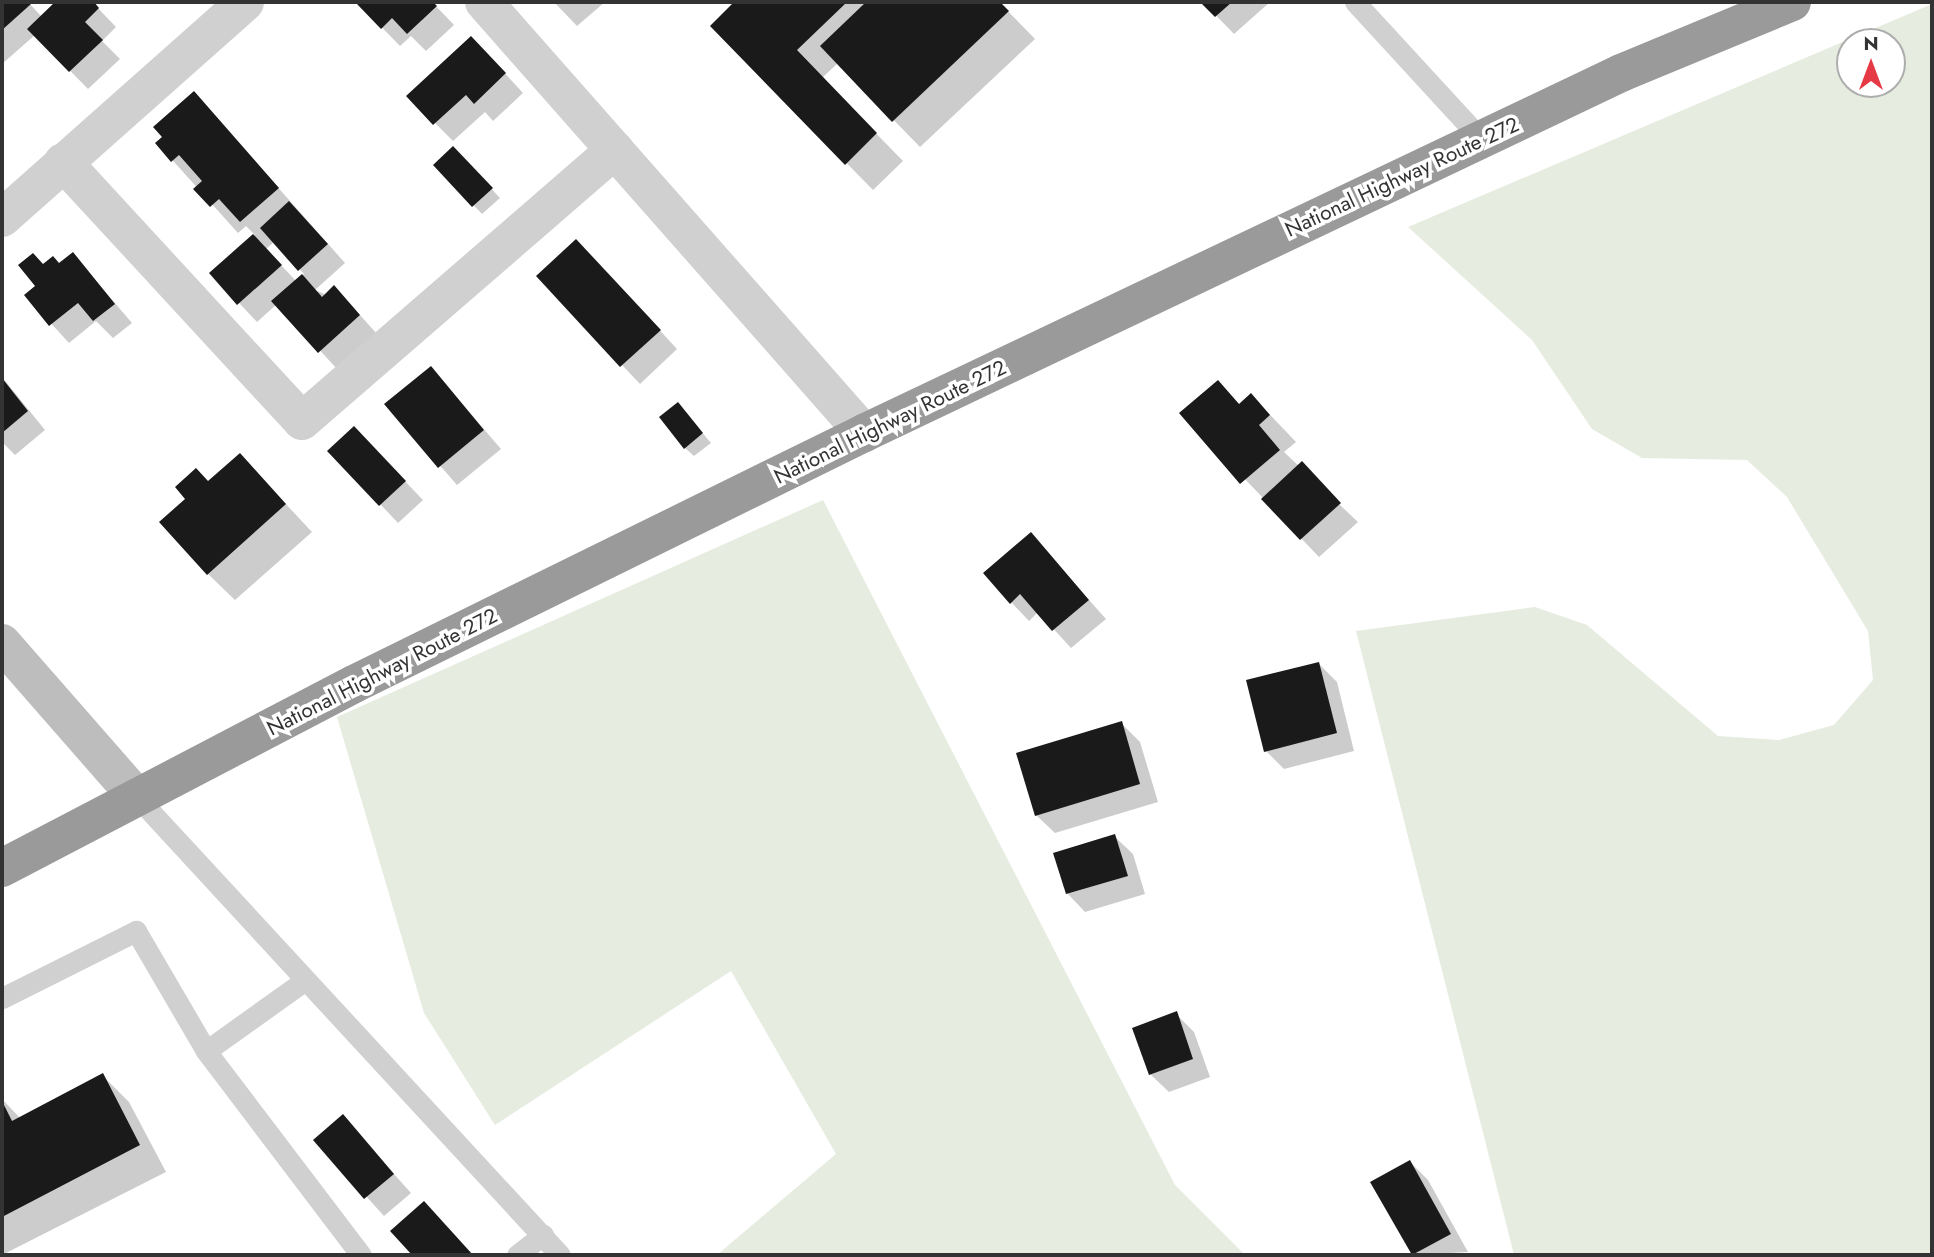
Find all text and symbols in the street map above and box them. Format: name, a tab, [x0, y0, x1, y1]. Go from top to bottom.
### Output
north arrow	[1836, 28, 1906, 98]
text: N	[1863, 30, 1879, 57]
street label: National Highway Route 272	[1281, 112, 1523, 242]
street label: National Highway Route 272	[770, 355, 1010, 489]
street label: National Highway Route 272	[263, 603, 501, 741]

